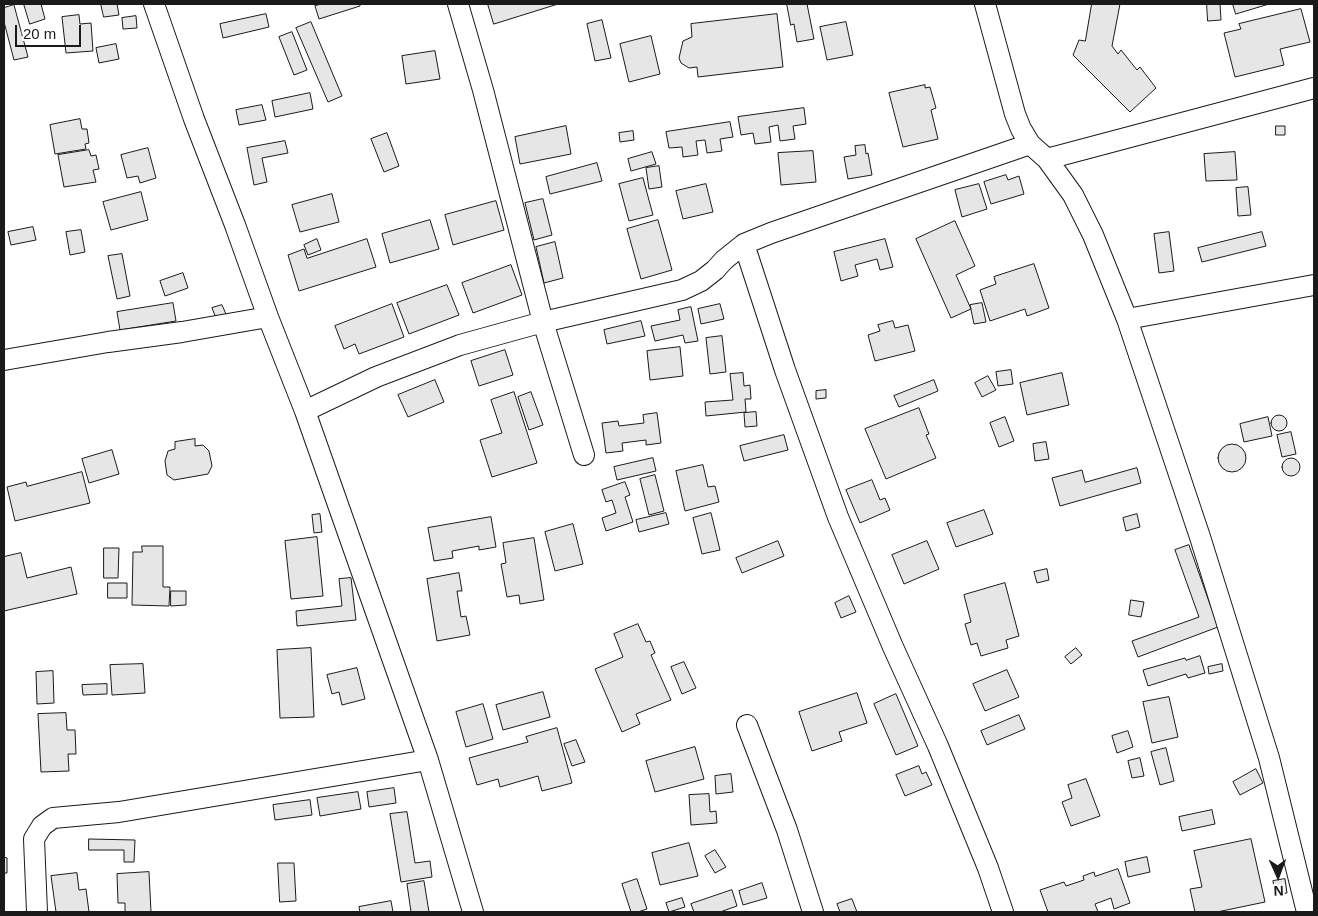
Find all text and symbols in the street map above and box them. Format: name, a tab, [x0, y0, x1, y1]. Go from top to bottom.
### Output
scale bar	[18, 15, 84, 47]
text: 20 m	[23, 25, 56, 42]
north arrow	[1253, 851, 1303, 901]
text: N	[1273, 883, 1284, 899]

